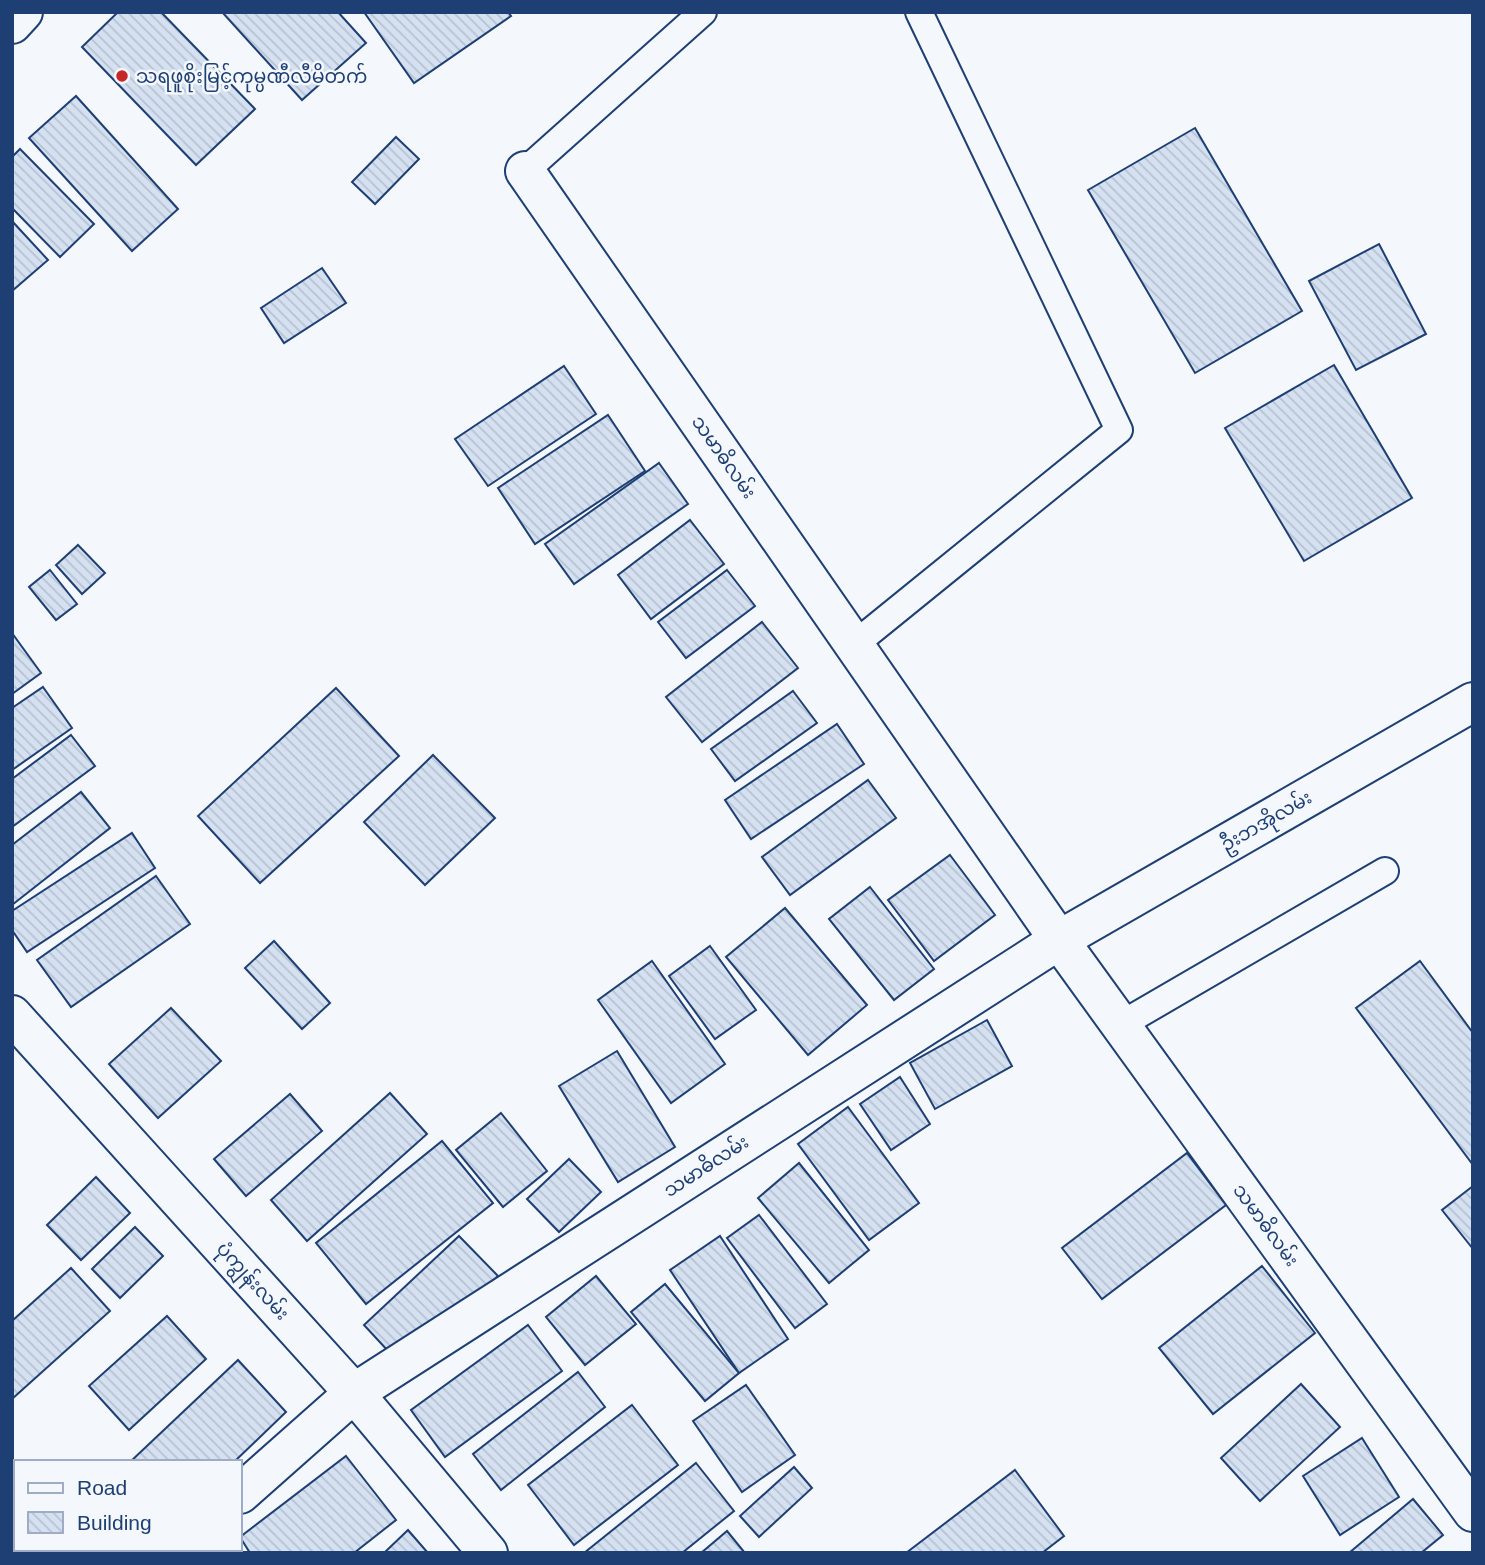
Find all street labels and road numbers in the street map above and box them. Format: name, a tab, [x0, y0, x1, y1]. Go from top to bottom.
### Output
street label: သမာဓိလမ်း	[688, 409, 764, 503]
street label: ဦးဘအိုလမ်း	[1215, 783, 1318, 861]
street label: သမာဓိလမ်း	[658, 1128, 752, 1201]
street label: သမာဓိလမ်း	[1229, 1177, 1306, 1270]
street label: ပုံကျွန်းလမ်း	[207, 1235, 296, 1329]

